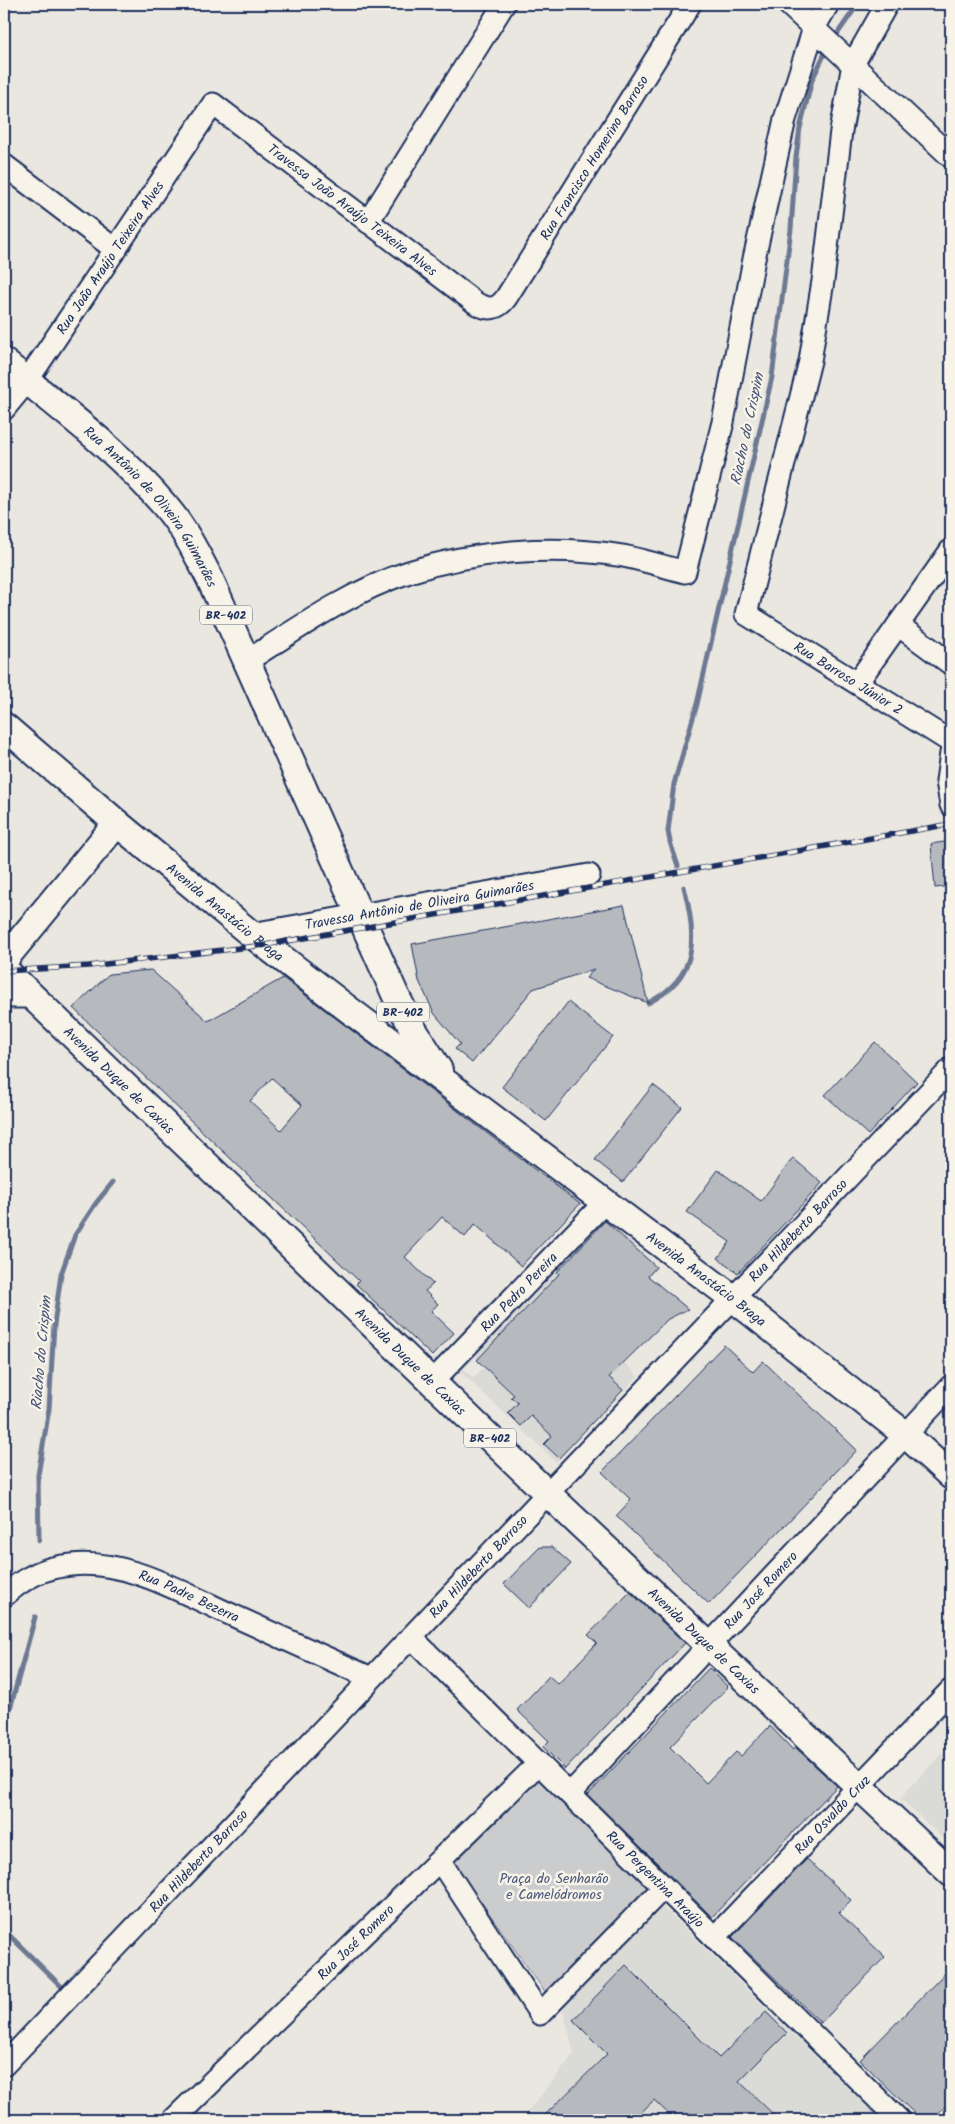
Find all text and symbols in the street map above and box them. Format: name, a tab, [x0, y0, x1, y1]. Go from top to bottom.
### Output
street label: Rua Francisco Homerino Barroso	[535, 71, 655, 245]
street label: Travessa João Araújo Teixeira Alves	[262, 139, 442, 282]
street label: Rua João Araújo Teixeira Alves	[51, 177, 170, 339]
water label: Riacho do Crispim	[724, 370, 772, 487]
street label: Rua Antônio de Oliveira Guimarães	[78, 421, 222, 591]
road number: BR-402	[200, 606, 252, 624]
street label: Rua Barroso Júnior 2	[789, 636, 907, 721]
street label: Avenida Anastácio Braga	[161, 858, 288, 967]
street label: Travessa Antônio de Oliveira Guimarães	[303, 875, 536, 936]
road number: BR-402	[377, 1002, 429, 1022]
street label: Avenida Duque de Caxias	[58, 1022, 179, 1140]
street label: Rua Hildeberto Barroso	[744, 1174, 853, 1288]
street label: Avenida Anastácio Braga	[641, 1226, 771, 1332]
street label: Rua Pedro Pereira	[475, 1247, 563, 1338]
water label: Riacho do Crispim	[25, 1294, 59, 1411]
street label: Avenida Duque de Caxias	[349, 1303, 471, 1421]
road number: BR-402	[464, 1429, 516, 1448]
street label: Rua Hildeberto Barroso	[424, 1510, 534, 1624]
street label: Rua José Romero	[719, 1546, 804, 1635]
street label: Rua Padre Bezerra	[135, 1565, 243, 1629]
street label: Avenida Duque de Caxias	[642, 1583, 765, 1700]
street label: Rua Osvaldo Cruz	[789, 1770, 876, 1860]
street label: Rua Hildeberto Barroso	[144, 1805, 254, 1918]
street label: Rua Pergentina Araújo	[601, 1826, 709, 1934]
park label: Praça do Senharão e Camelódromos	[499, 1868, 609, 1906]
street label: Rua José Romero	[312, 1900, 400, 1986]

